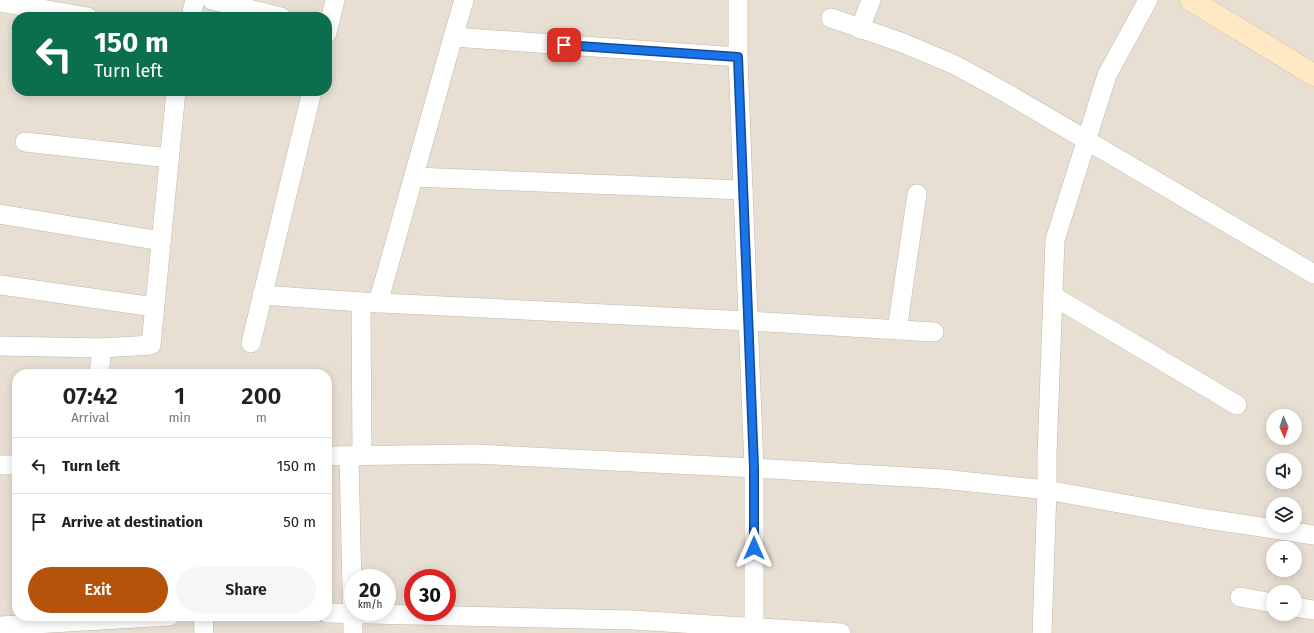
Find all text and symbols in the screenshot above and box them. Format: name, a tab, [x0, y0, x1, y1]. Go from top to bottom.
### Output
text: 150 m	[94, 26, 169, 59]
icon: left	[28, 28, 80, 80]
pin	[547, 28, 581, 62]
icon: arrive	[553, 34, 575, 56]
text: Turn left	[94, 60, 163, 82]
text: 07:42	[63, 382, 118, 410]
text: 1	[174, 382, 185, 410]
text: 200	[241, 382, 281, 410]
north arrow	[1266, 409, 1302, 445]
map controls	[1266, 409, 1302, 621]
text: Arrival	[71, 410, 109, 425]
text: min	[168, 410, 191, 425]
text: m	[256, 410, 267, 425]
button: sound	[1266, 453, 1302, 489]
icon: left	[28, 455, 50, 477]
text: Turn left	[62, 457, 120, 475]
text: 150 m	[277, 457, 316, 475]
button: layers	[1266, 497, 1302, 533]
icon: arrive	[28, 511, 50, 533]
text: Arrive at destination	[62, 513, 203, 531]
text: 50 m	[283, 513, 316, 531]
position arrow	[733, 527, 775, 569]
button: +	[1266, 541, 1302, 577]
button: Exit	[28, 567, 168, 613]
button: Share	[176, 567, 316, 613]
speed limit sign: 30	[404, 569, 456, 621]
text: 20	[359, 578, 381, 602]
button: −	[1266, 585, 1302, 621]
text: km/h	[358, 599, 382, 611]

